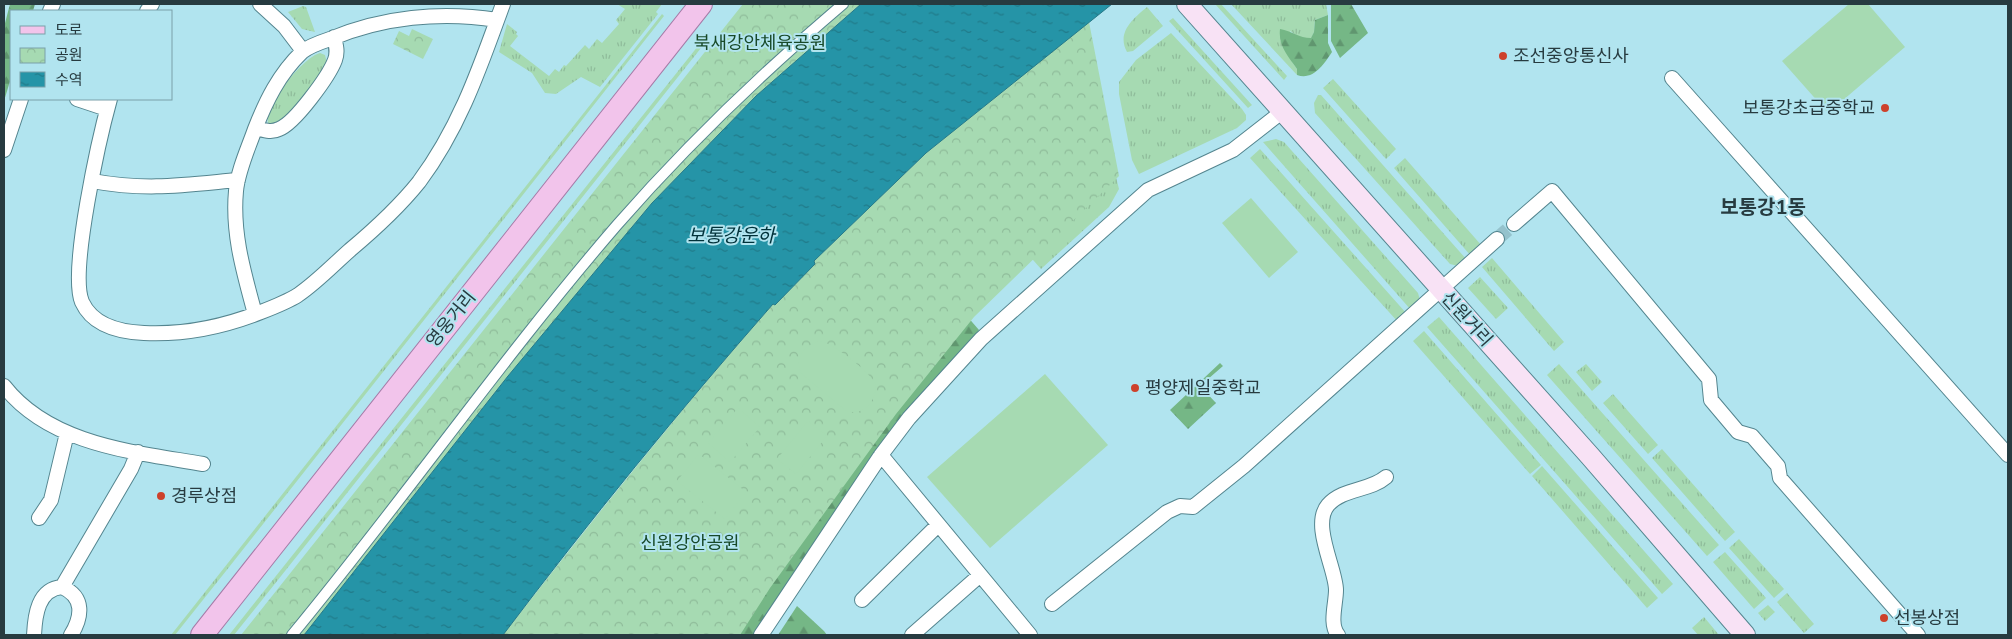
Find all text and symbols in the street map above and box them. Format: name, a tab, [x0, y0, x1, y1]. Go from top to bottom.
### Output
legend	[10, 10, 172, 100]
text: 도로	[55, 20, 83, 40]
park label: 북새강안체육공원	[694, 31, 826, 55]
place label: 조선중앙통신사	[1513, 44, 1629, 68]
text: 공원	[55, 45, 83, 65]
marker: 조선중앙통신사	[1497, 50, 1509, 62]
text: 수역	[55, 70, 83, 90]
place label: 보통강초급중학교	[1743, 96, 1875, 120]
marker: 보통강초급중학교	[1879, 102, 1891, 114]
district label: 보통강1동	[1720, 194, 1806, 221]
water label: 보통강운하	[687, 223, 777, 249]
street label: 영웅거리	[421, 286, 481, 352]
street label: 신원거리	[1436, 286, 1498, 352]
place label: 평양제일중학교	[1145, 376, 1261, 400]
marker: 평양제일중학교	[1129, 382, 1141, 394]
place label: 경루상점	[171, 484, 237, 508]
marker: 경루상점	[155, 490, 167, 502]
park label: 신원강안공원	[640, 531, 740, 555]
place label: 선봉상점	[1894, 606, 1960, 630]
marker: 선봉상점	[1878, 612, 1890, 624]

